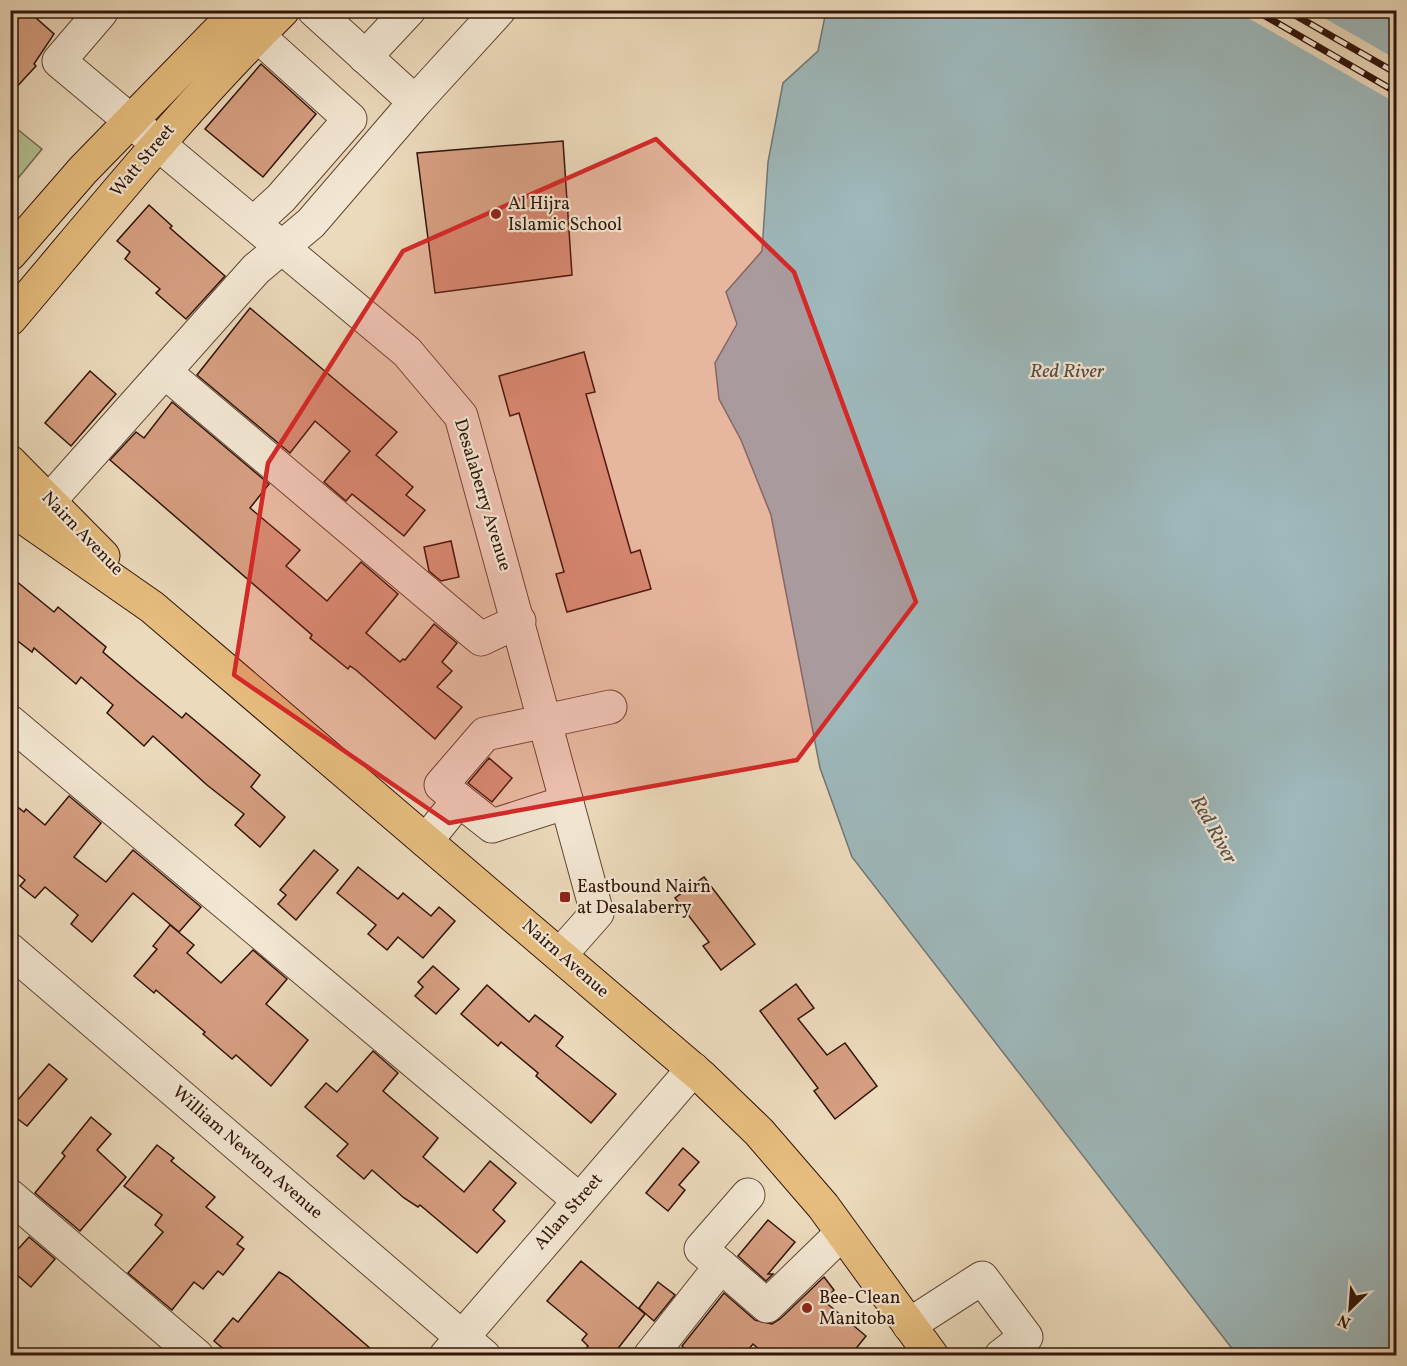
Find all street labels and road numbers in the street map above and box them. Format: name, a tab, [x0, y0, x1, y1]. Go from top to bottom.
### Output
street label: Watt Street	[105, 119, 181, 203]
street label: Desalaberry Avenue	[447, 416, 517, 574]
street label: Nairn Avenue	[35, 486, 129, 582]
street label: Nairn Avenue	[516, 914, 614, 1004]
street label: William Newton Avenue	[166, 1081, 328, 1225]
street label: Allan Street	[529, 1168, 609, 1256]

